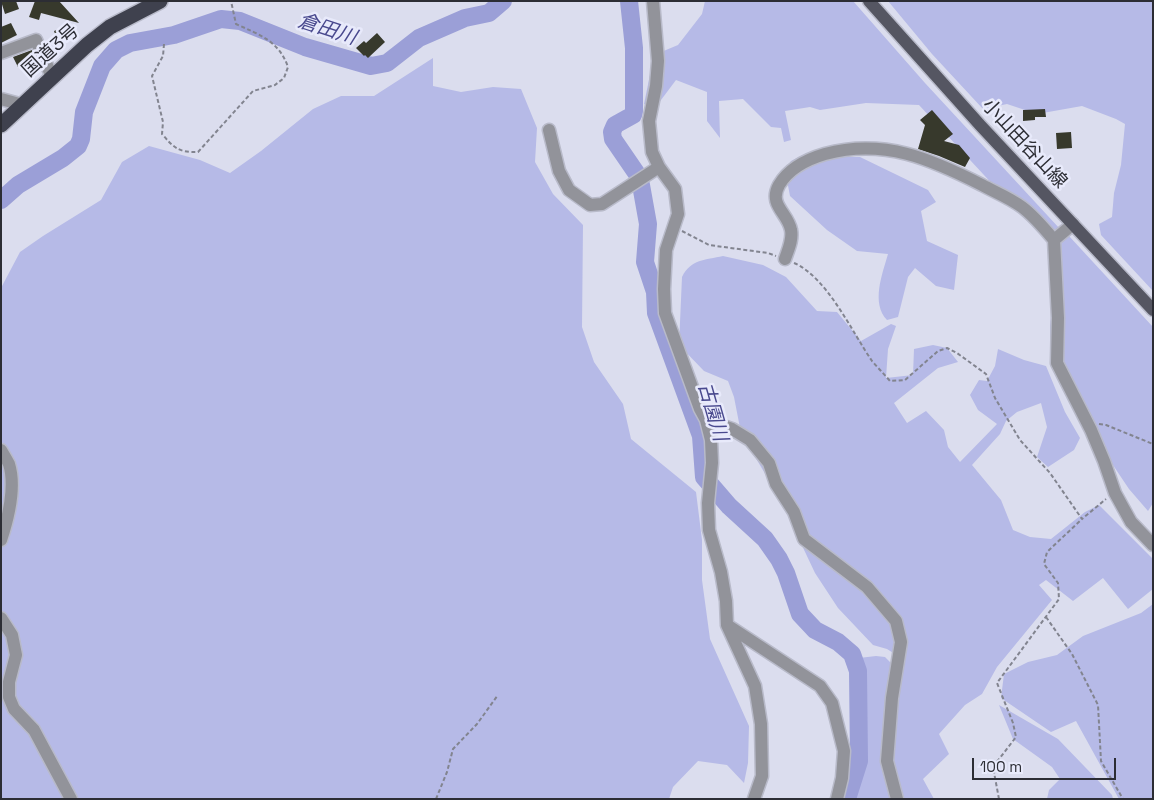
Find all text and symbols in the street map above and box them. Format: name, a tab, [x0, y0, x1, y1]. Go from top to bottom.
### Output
water label: 倉田川	[295, 9, 359, 51]
street label: 国道3号	[18, 20, 84, 82]
street label: 小山田谷山線	[977, 95, 1071, 193]
water label: 古園川	[692, 380, 732, 444]
scale bar	[974, 748, 1118, 780]
text: 100 m	[980, 757, 1022, 776]

